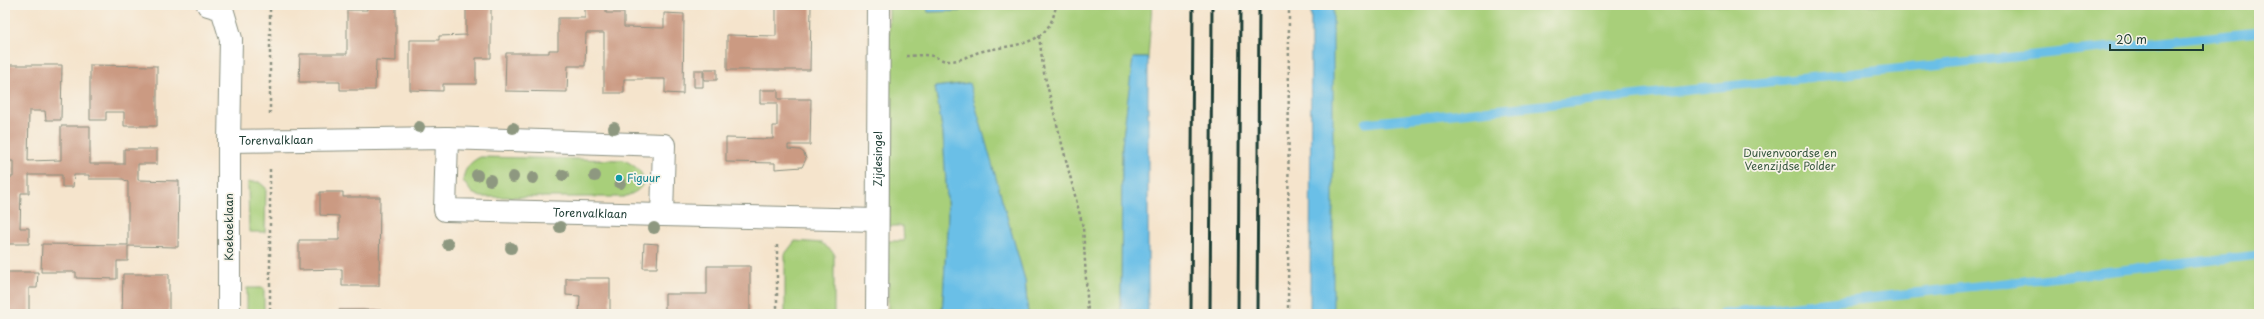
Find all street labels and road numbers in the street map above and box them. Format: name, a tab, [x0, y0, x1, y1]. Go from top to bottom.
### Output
street label: Torenvalklaan	[239, 131, 314, 149]
street label: Zijdesingel	[869, 131, 886, 187]
street label: Koekoeklaan	[220, 193, 237, 261]
street label: Torenvalklaan	[552, 203, 627, 222]

